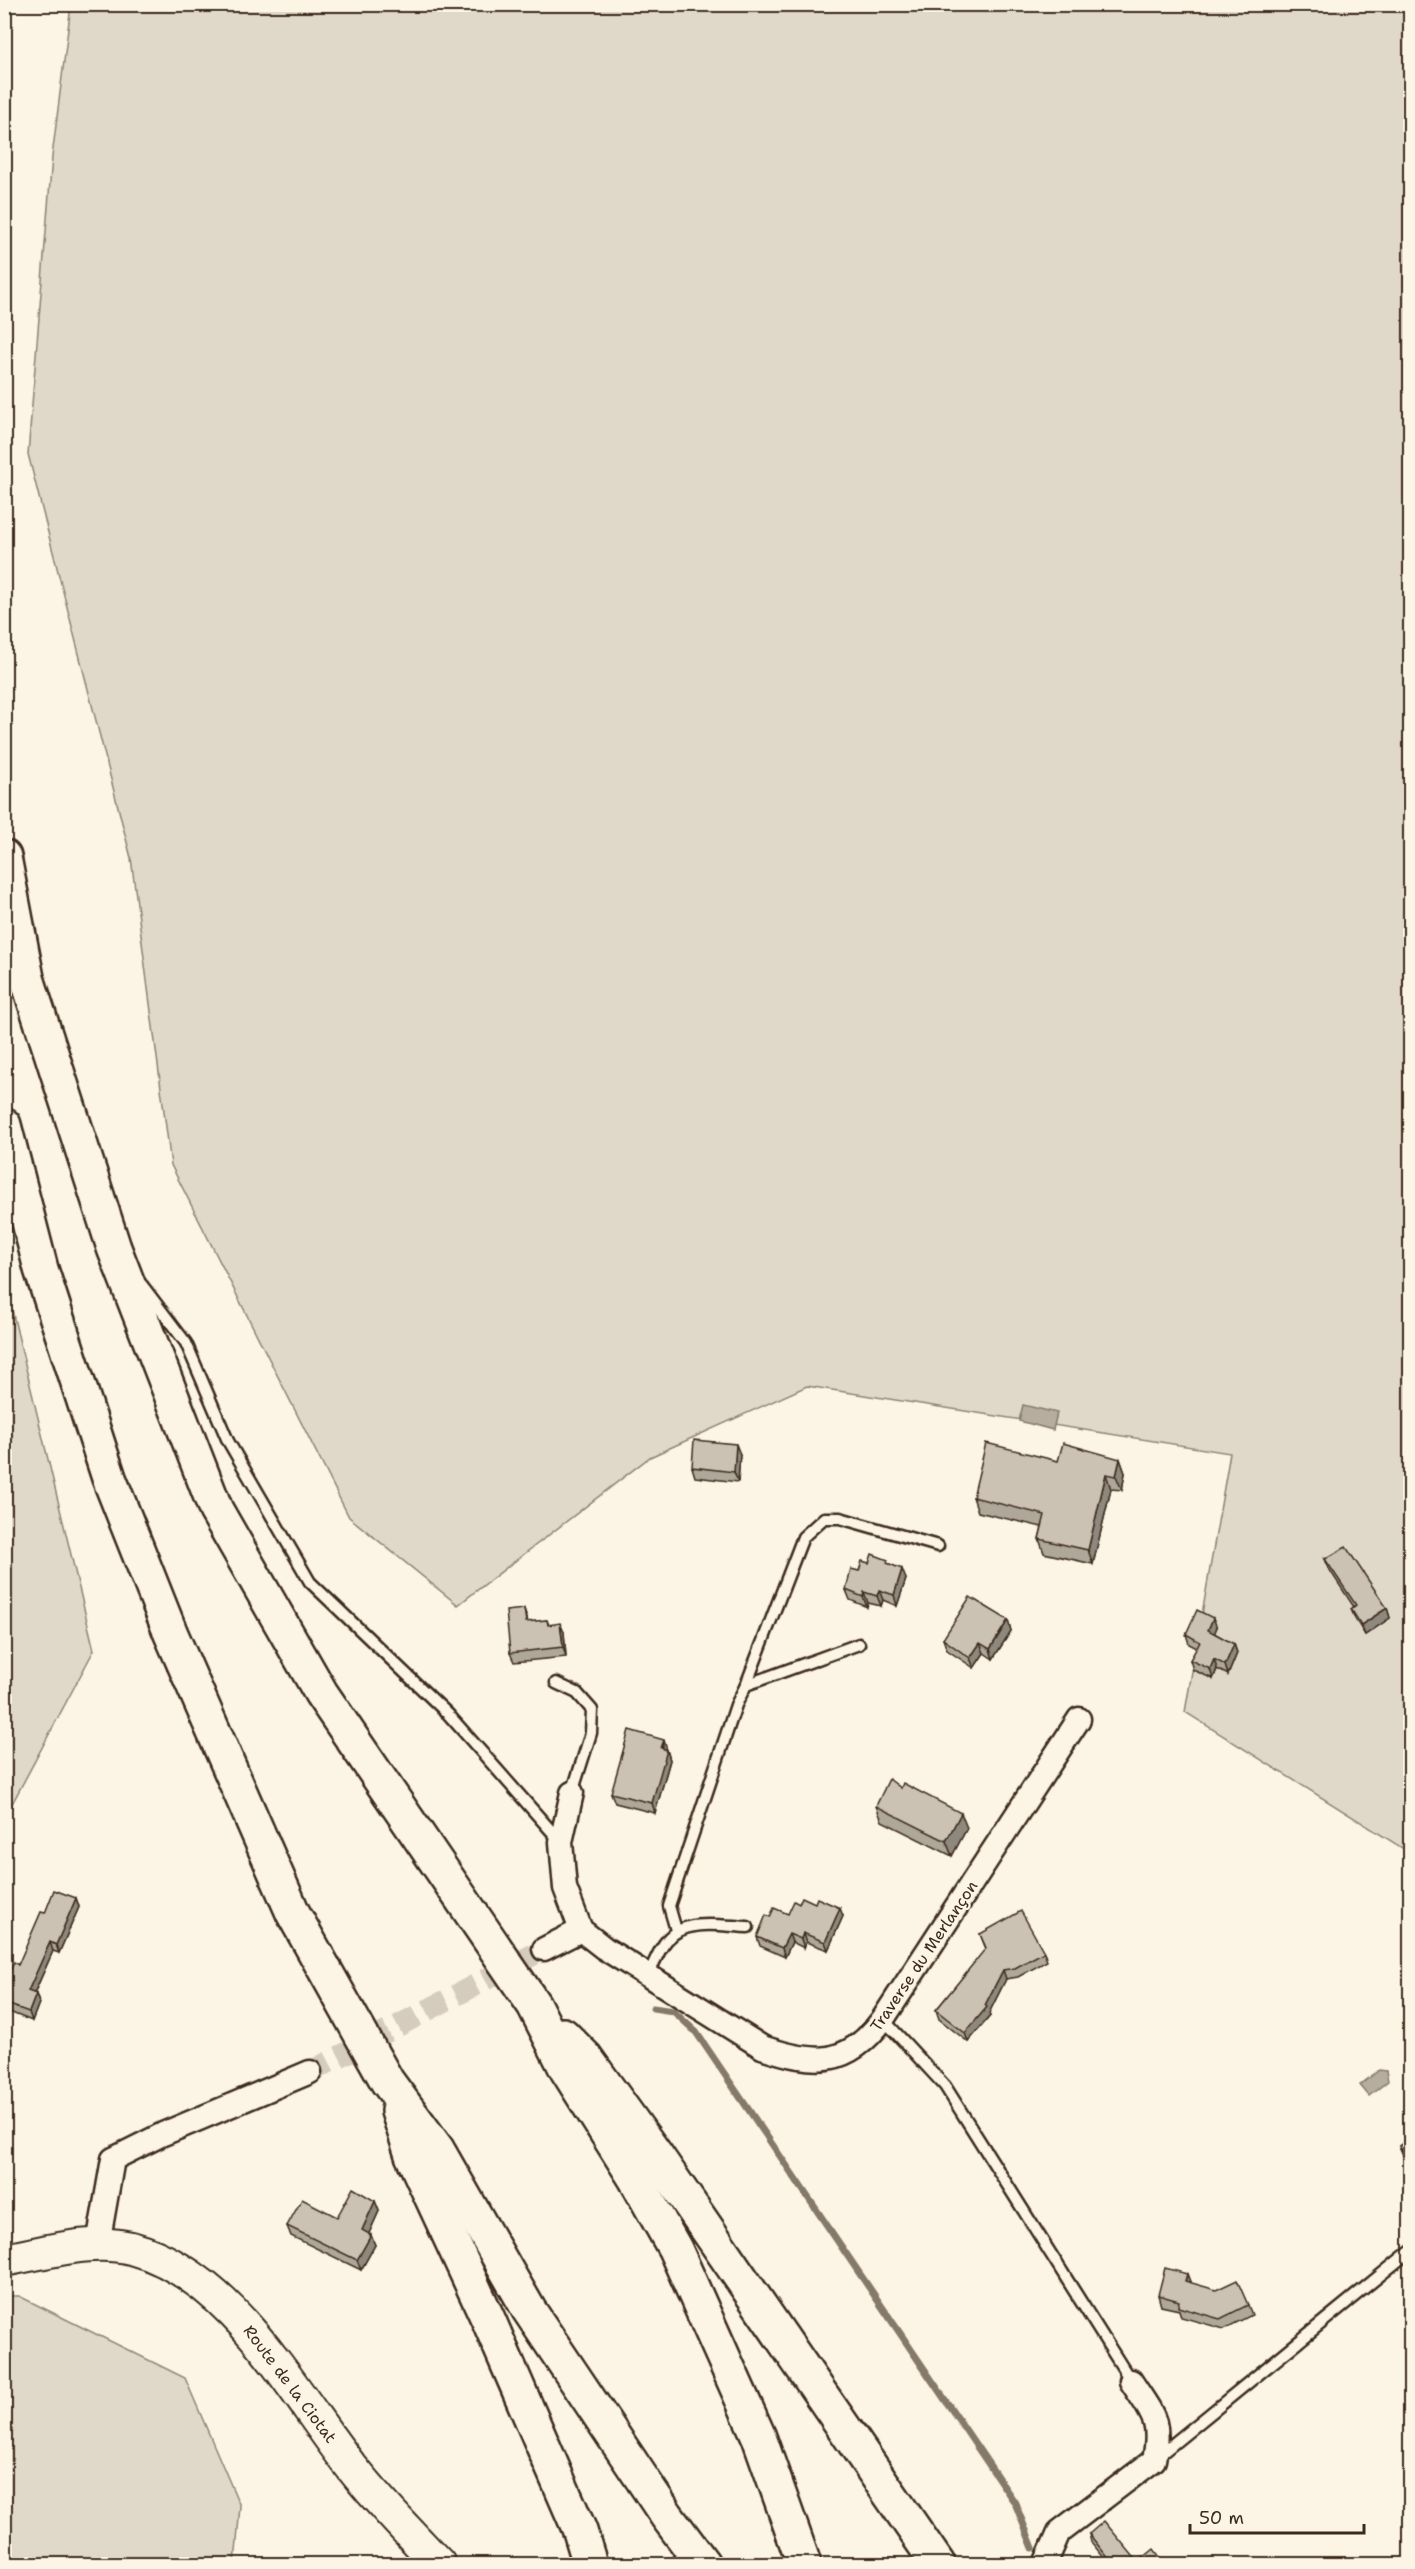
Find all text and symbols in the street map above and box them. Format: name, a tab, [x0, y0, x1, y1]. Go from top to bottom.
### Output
street label: Traverse du Merlançon	[866, 1876, 983, 2036]
street label: Route de la Ciotat	[239, 2321, 341, 2447]
scale bar	[1190, 2497, 1364, 2535]
text: 50 m	[1199, 2506, 1244, 2530]

